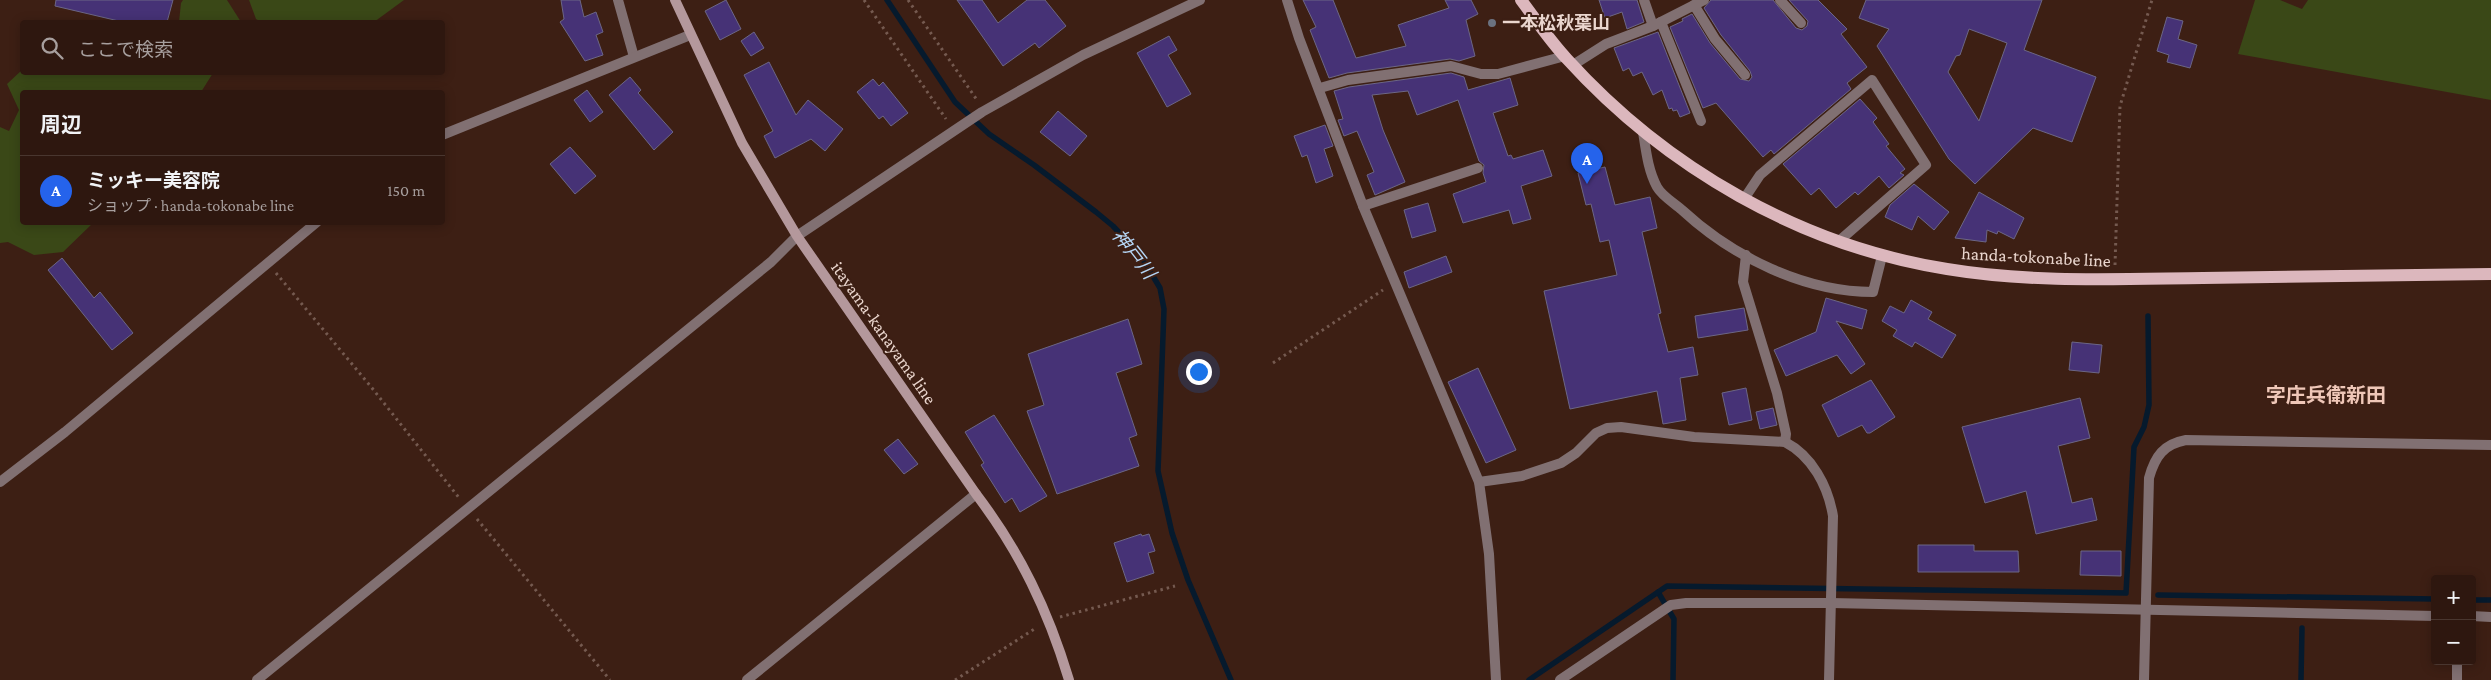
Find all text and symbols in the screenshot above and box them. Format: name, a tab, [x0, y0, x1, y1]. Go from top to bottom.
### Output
place label: 一本松秋葉山	[1502, 13, 1610, 33]
marker: 一本松秋葉山	[1486, 17, 1498, 29]
search box	[20, 20, 445, 75]
icon: search	[38, 34, 66, 62]
text: ここで検索	[78, 39, 173, 60]
text: 周辺	[40, 113, 82, 137]
pin: A	[1571, 143, 1603, 184]
text: ミッキー美容院	[87, 170, 220, 191]
text: A	[51, 182, 61, 199]
text: 150 m	[387, 182, 425, 199]
text: ショップ · handa-tokonabe line	[87, 197, 294, 214]
water label: 神戸川	[1108, 225, 1161, 284]
street label: handa-tokonabe line	[1961, 243, 2111, 271]
street label: itayama-kanayama line	[827, 258, 941, 408]
your location	[1186, 359, 1212, 385]
district label: 字庄兵衛新田	[2266, 384, 2386, 406]
map controls	[2431, 575, 2476, 665]
button: +	[2431, 575, 2476, 620]
button: −	[2431, 620, 2476, 665]

